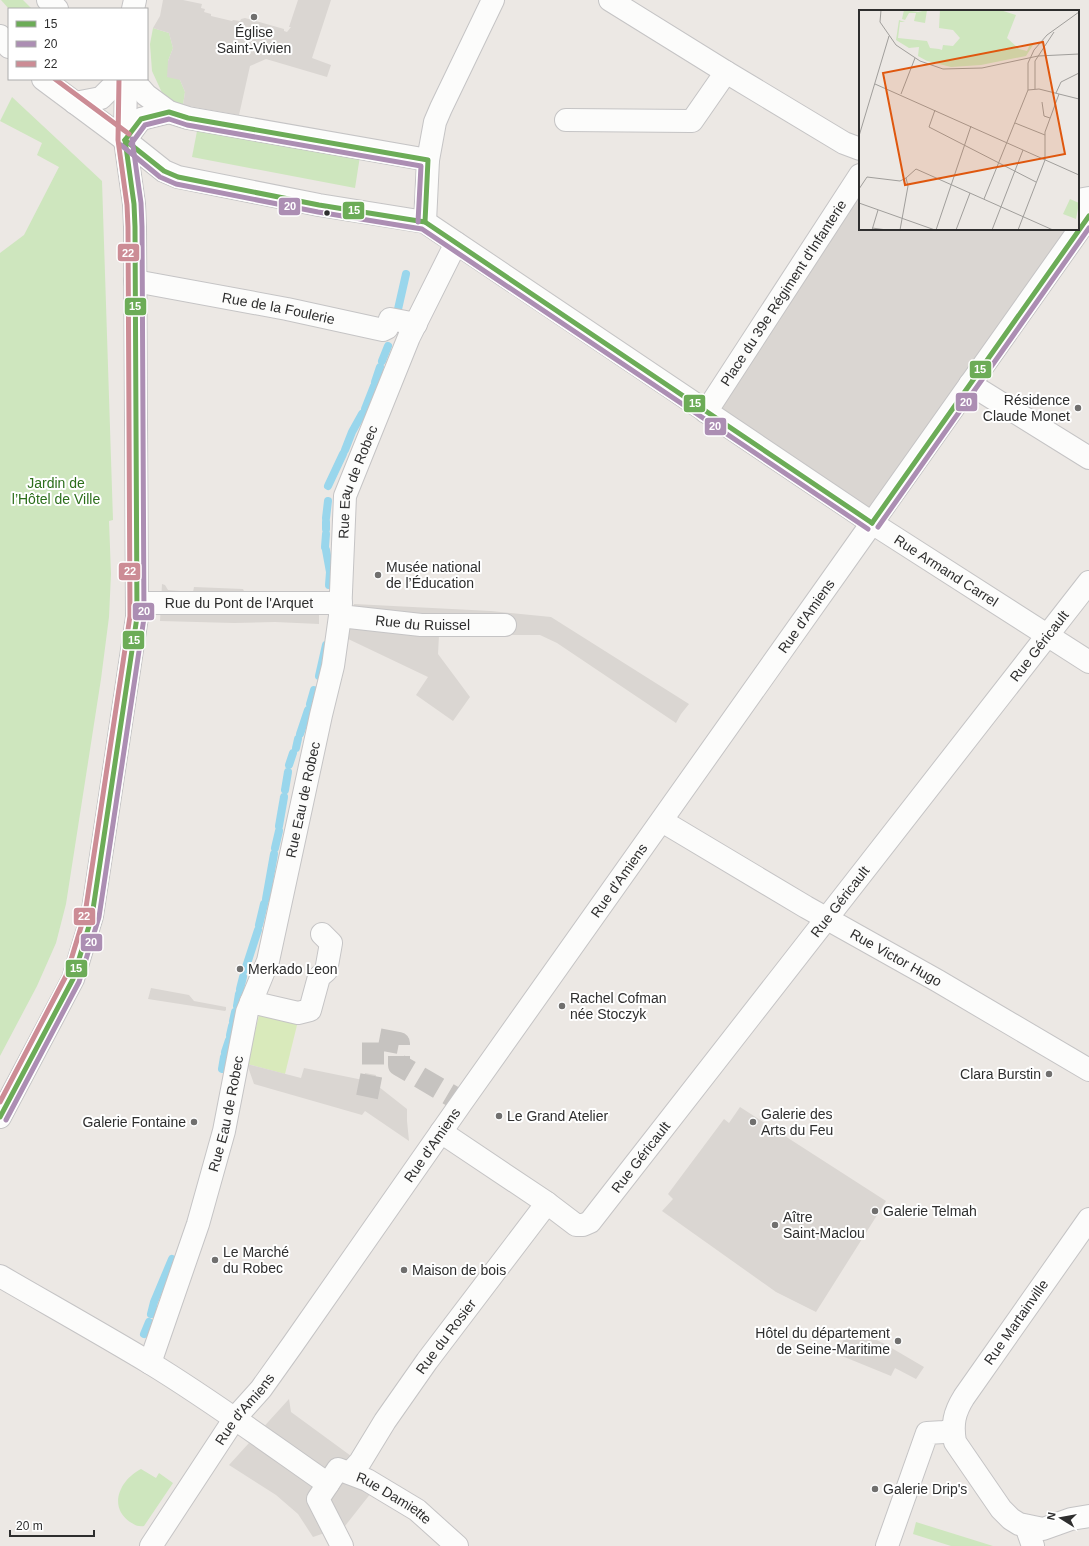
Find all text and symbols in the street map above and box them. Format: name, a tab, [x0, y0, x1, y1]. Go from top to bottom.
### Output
legend	[8, 8, 148, 80]
inset map	[859, 10, 1079, 230]
marker: Église Saint-Vivien	[249, 12, 259, 22]
text: 15	[44, 17, 58, 31]
place label: Église Saint-Vivien	[217, 24, 291, 56]
text: 20	[44, 37, 58, 51]
text: 22	[44, 57, 58, 71]
line badge: 20	[278, 197, 301, 216]
street label: Place du 39e Régiment d'Infanterie	[717, 197, 850, 389]
text: 20	[284, 200, 296, 212]
line badge: 15	[342, 201, 365, 220]
text: 15	[348, 204, 360, 216]
unlabelled marker	[322, 208, 332, 218]
line badge: 22	[117, 243, 140, 262]
text: 22	[122, 247, 134, 259]
street label: Rue de la Foulerie	[221, 289, 337, 327]
line badge: 15	[124, 297, 147, 316]
text: 15	[129, 300, 141, 312]
line badge: 15	[969, 360, 992, 379]
text: 15	[974, 363, 986, 375]
line badge: 20	[955, 392, 978, 412]
place label: Résidence Claude Monet	[983, 392, 1070, 424]
line badge: 15	[683, 394, 706, 413]
text: 20	[960, 396, 972, 408]
text: 15	[689, 397, 701, 409]
marker: Résidence Claude Monet	[1073, 403, 1083, 413]
line badge: 20	[704, 417, 727, 436]
text: 20	[709, 420, 721, 432]
street label: Rue Eau de Robec	[335, 423, 381, 539]
park label: Jardin de l’Hôtel de Ville	[12, 475, 100, 507]
street label: Rue Armand Carrel	[891, 531, 1001, 610]
place label: Musée national de l’Éducation	[386, 559, 481, 591]
line badge: 22	[118, 562, 141, 581]
text: 22	[124, 565, 136, 577]
marker: Musée national de l’Éducation	[373, 570, 383, 580]
street label: Rue d'Amiens	[775, 576, 838, 656]
street label: Rue du Pont de l'Arquet	[165, 595, 313, 611]
line badge: 20	[132, 602, 155, 621]
text: 20	[138, 605, 150, 617]
street label: Rue Géricault	[1006, 607, 1072, 685]
street label: Rue du Ruissel	[374, 612, 470, 633]
line badge: 15	[122, 630, 145, 650]
text: 15	[128, 634, 140, 646]
street label: Rue Eau de Robec	[282, 740, 323, 859]
street label: Rue d'Amiens	[587, 840, 651, 920]
street label: Rue Géricault	[807, 863, 873, 940]
line badge: 22	[73, 907, 96, 926]
text: 22	[78, 910, 90, 922]
street label: Rue Victor Hugo	[847, 925, 945, 990]
line badge: 20	[80, 933, 103, 952]
text: 20	[85, 936, 97, 948]
line badge: 15	[65, 959, 88, 978]
place label: Merkado Leon	[248, 961, 338, 977]
text: 15	[70, 962, 82, 974]
marker: Merkado Leon	[235, 964, 245, 974]
place label: Rachel Cofman née Stoczyk	[570, 990, 667, 1022]
marker: Rachel Cofman née Stoczyk	[557, 1001, 567, 1011]
street label: Rue Eau de Robec	[205, 1054, 246, 1173]
place label: Clara Burstin	[960, 1066, 1041, 1082]
marker: Clara Burstin	[1044, 1069, 1054, 1079]
street label: Rue d'Amiens	[401, 1105, 463, 1185]
place label: Galerie des Arts du Feu	[761, 1106, 833, 1138]
place label: Le Grand Atelier	[507, 1108, 609, 1124]
marker: Le Grand Atelier	[494, 1111, 504, 1121]
place label: Galerie Fontaine	[82, 1114, 186, 1130]
marker: Galerie Fontaine	[189, 1117, 199, 1127]
marker: Galerie des Arts du Feu	[748, 1117, 758, 1127]
street label: Rue Géricault	[608, 1118, 673, 1196]
place label: Galerie Telmah	[883, 1203, 977, 1219]
marker: Galerie Telmah	[870, 1206, 880, 1216]
place label: Aître Saint-Maclou	[783, 1209, 865, 1241]
marker: Aître Saint-Maclou	[770, 1220, 780, 1230]
place label: Le Marché du Robec	[223, 1244, 289, 1276]
marker: Le Marché du Robec	[210, 1255, 220, 1265]
place label: Maison de bois	[412, 1262, 506, 1278]
marker: Maison de bois	[399, 1265, 409, 1275]
street label: Rue Martainville	[981, 1276, 1051, 1368]
street label: Rue du Rosier	[412, 1296, 479, 1377]
place label: Hôtel du département de Seine-Maritime	[755, 1325, 890, 1357]
marker: Hôtel du département de Seine-Maritime	[893, 1336, 903, 1346]
street label: Rue d'Amiens	[212, 1370, 278, 1448]
street label: Rue Damiette	[354, 1469, 435, 1527]
place label: Galerie Drip's	[883, 1481, 967, 1497]
marker: Galerie Drip's	[870, 1484, 880, 1494]
north arrow	[1041, 1498, 1081, 1538]
text: N	[1045, 1511, 1058, 1521]
scale bar	[10, 1512, 94, 1538]
text: 20 m	[16, 1519, 43, 1533]

